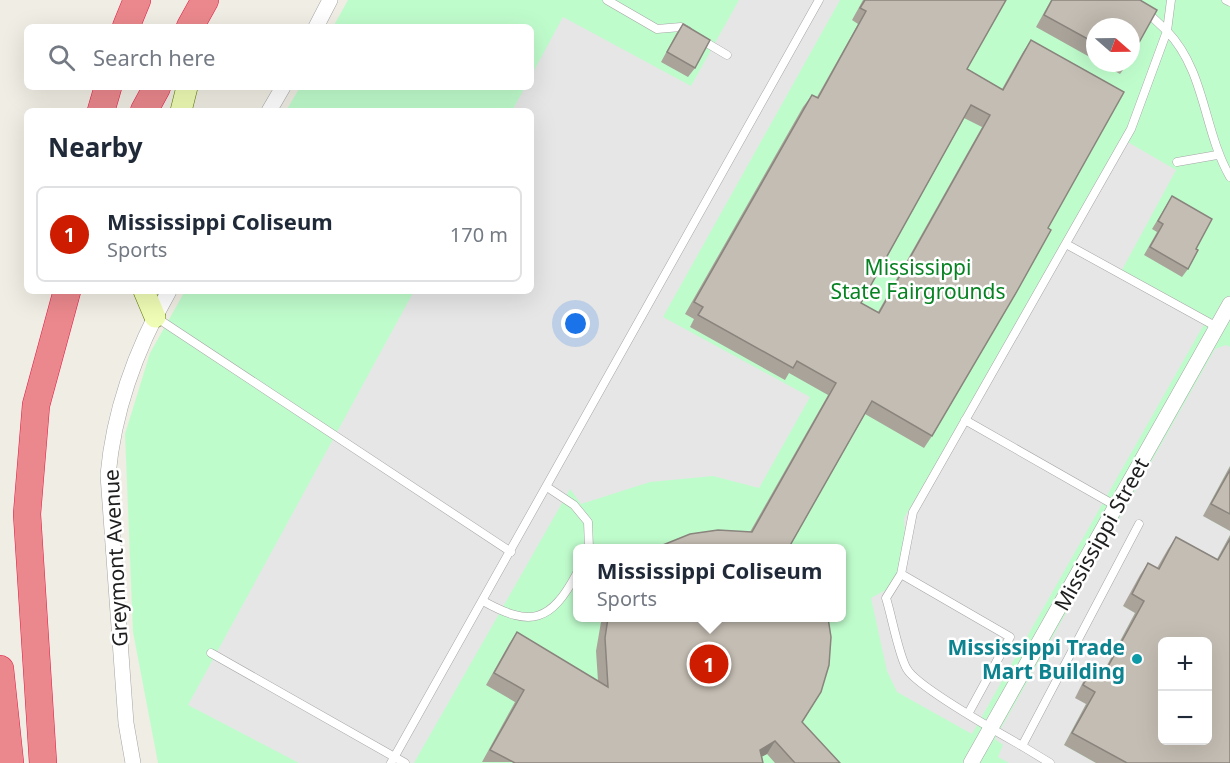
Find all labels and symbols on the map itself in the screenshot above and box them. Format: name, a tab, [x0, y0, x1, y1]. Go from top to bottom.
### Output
north arrow	[1086, 18, 1140, 72]
park label: Mississippi State Fairgrounds	[830, 253, 1006, 305]
your location	[561, 309, 590, 338]
street label: Mississippi Street	[1047, 452, 1155, 616]
street label: Greymont Avenue	[96, 469, 134, 647]
place label: Mississippi Trade Mart Building	[947, 633, 1125, 685]
pin: 1	[690, 642, 728, 686]
marker: Mississippi Trade Mart Building	[1130, 652, 1144, 666]

